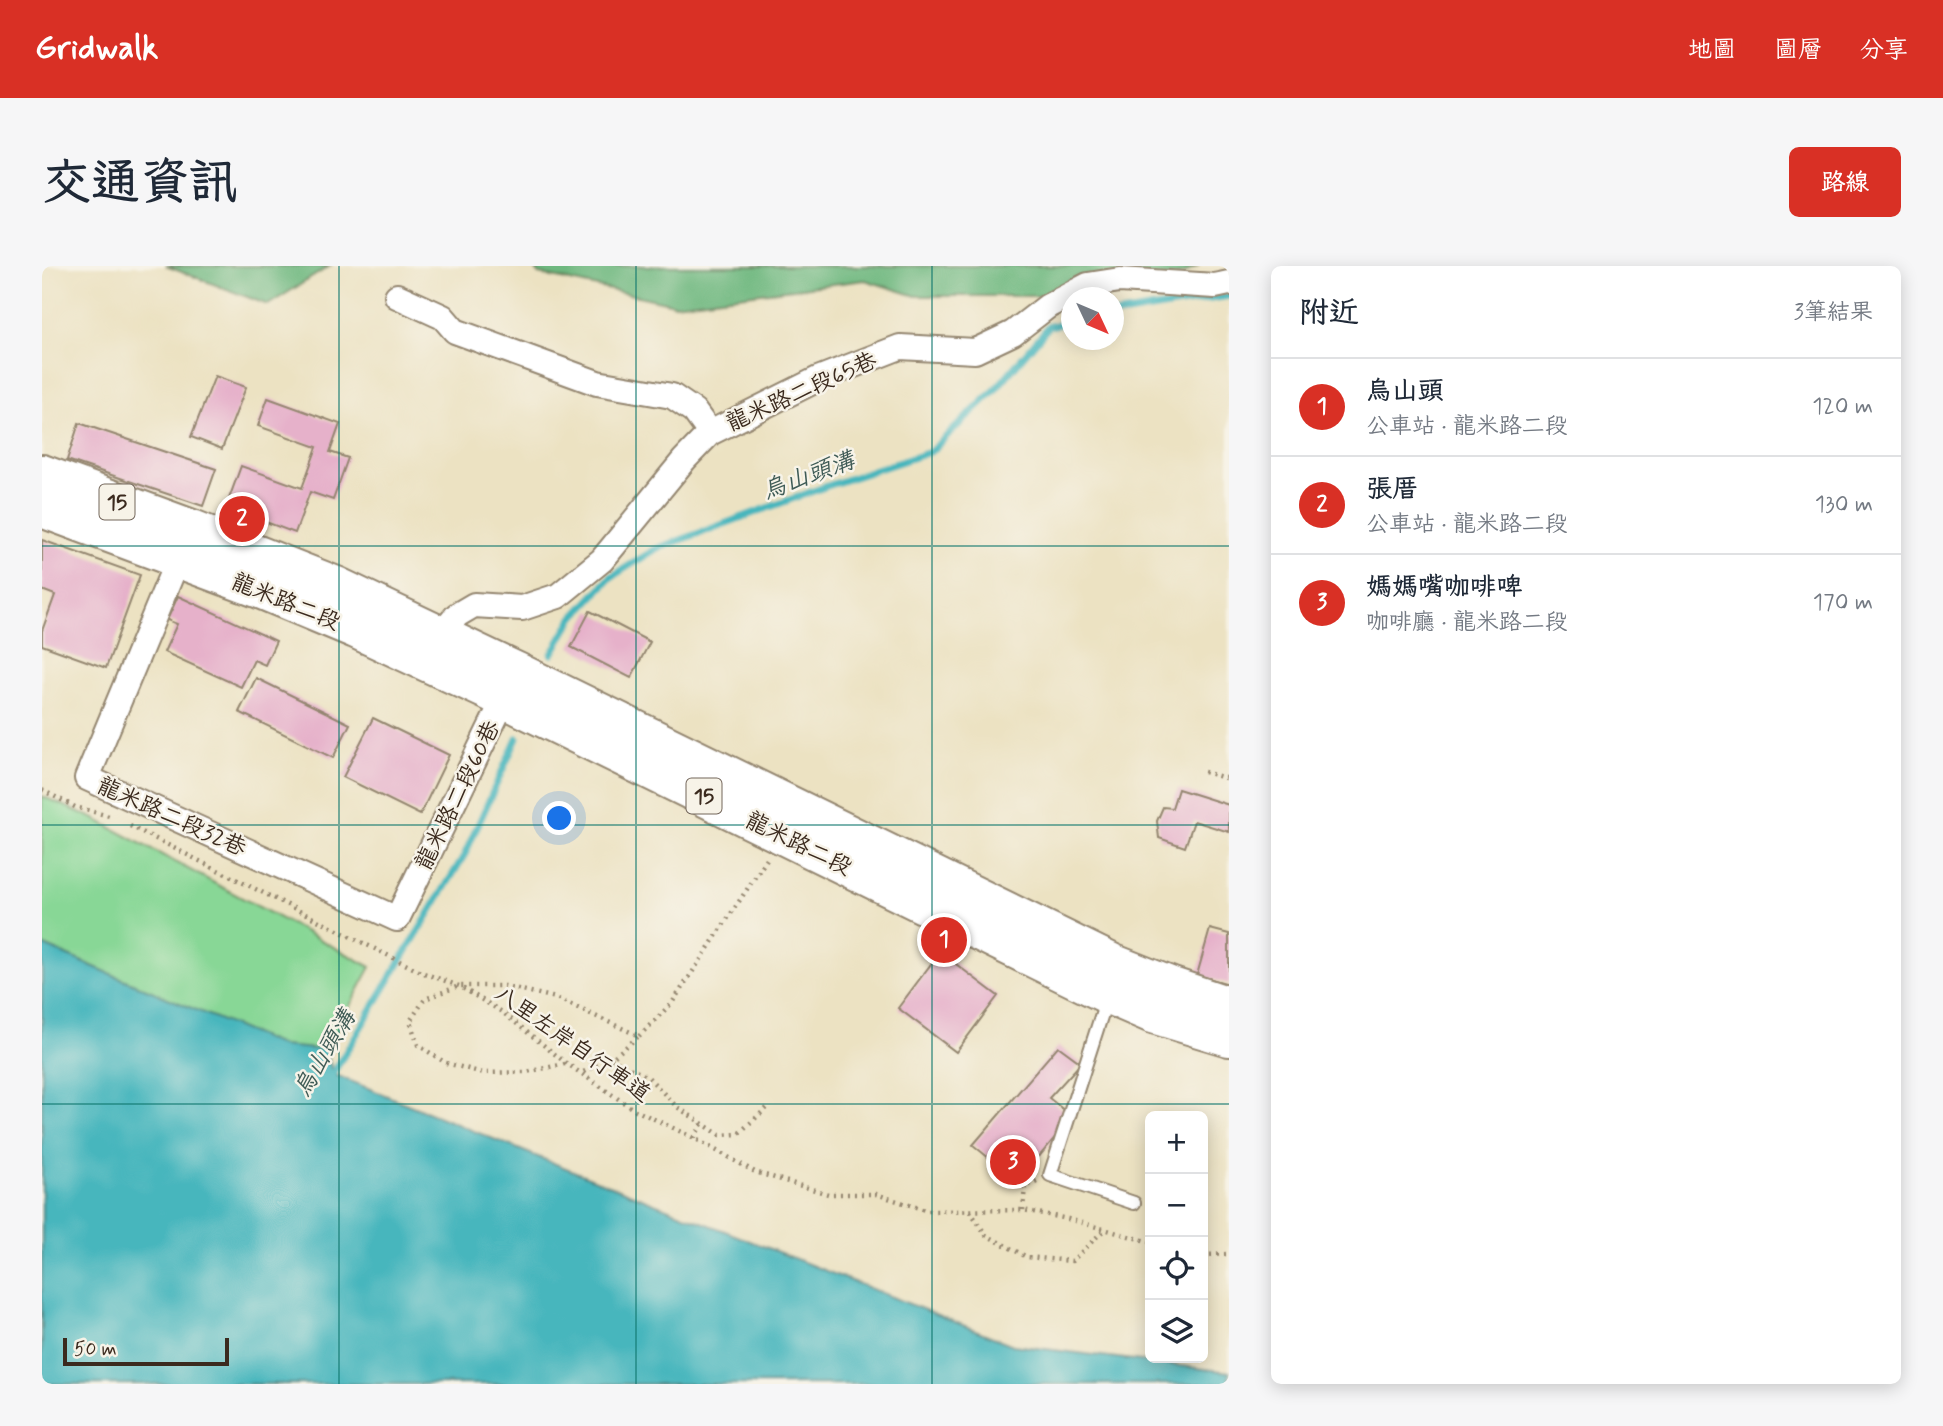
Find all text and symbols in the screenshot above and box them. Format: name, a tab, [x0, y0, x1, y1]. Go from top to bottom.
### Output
text: Gridwalk	[35, 27, 159, 71]
text: 地圖	[1688, 35, 1736, 66]
text: 圖層	[1774, 35, 1822, 66]
text: 分享	[1860, 35, 1908, 66]
button: 路線	[1789, 147, 1901, 217]
text: 交通資訊	[42, 152, 238, 217]
north arrow	[1061, 287, 1124, 350]
text: 附近	[1299, 294, 1359, 333]
text: 3筆結果	[1794, 298, 1873, 328]
street label: 龍米路二段65巷	[722, 346, 883, 439]
text: 烏山頭	[1366, 375, 1444, 409]
text: 1	[1317, 392, 1327, 422]
text: 120 m	[1812, 392, 1873, 422]
text: 公車站 · 龍米路二段	[1366, 412, 1568, 442]
water label: 烏山頭溝	[758, 445, 861, 507]
text: 張厝	[1366, 473, 1418, 507]
road number: 15	[99, 484, 134, 520]
text: 2	[1316, 490, 1328, 520]
text: 130 m	[1815, 490, 1873, 520]
pin: 2	[219, 493, 265, 545]
text: 公車站 · 龍米路二段	[1366, 510, 1568, 540]
street label: 龍米路二段	[226, 567, 344, 638]
text: 媽媽嘴咖啡啤	[1366, 571, 1522, 605]
text: 3	[1317, 588, 1327, 618]
text: 170 m	[1813, 588, 1873, 618]
text: 咖啡廳 · 龍米路二段	[1366, 608, 1568, 638]
street label: 龍米路二段60巷	[410, 715, 508, 876]
street label: 龍米路二段32巷	[92, 771, 252, 865]
road number: 15	[686, 778, 722, 814]
your location	[542, 801, 576, 835]
street label: 龍米路二段	[740, 806, 856, 883]
pin: 1	[921, 914, 967, 966]
street label: 八里左岸自行車道	[488, 980, 656, 1110]
water label: 烏山頭溝	[287, 1003, 364, 1103]
map controls	[1145, 1111, 1208, 1363]
button: +	[1145, 1111, 1208, 1174]
pin: 3	[990, 1136, 1036, 1188]
button: −	[1145, 1174, 1208, 1237]
button: locate	[1145, 1237, 1208, 1300]
button: layers	[1145, 1300, 1208, 1363]
scale bar	[63, 1335, 229, 1367]
text: 50 m	[74, 1337, 117, 1362]

